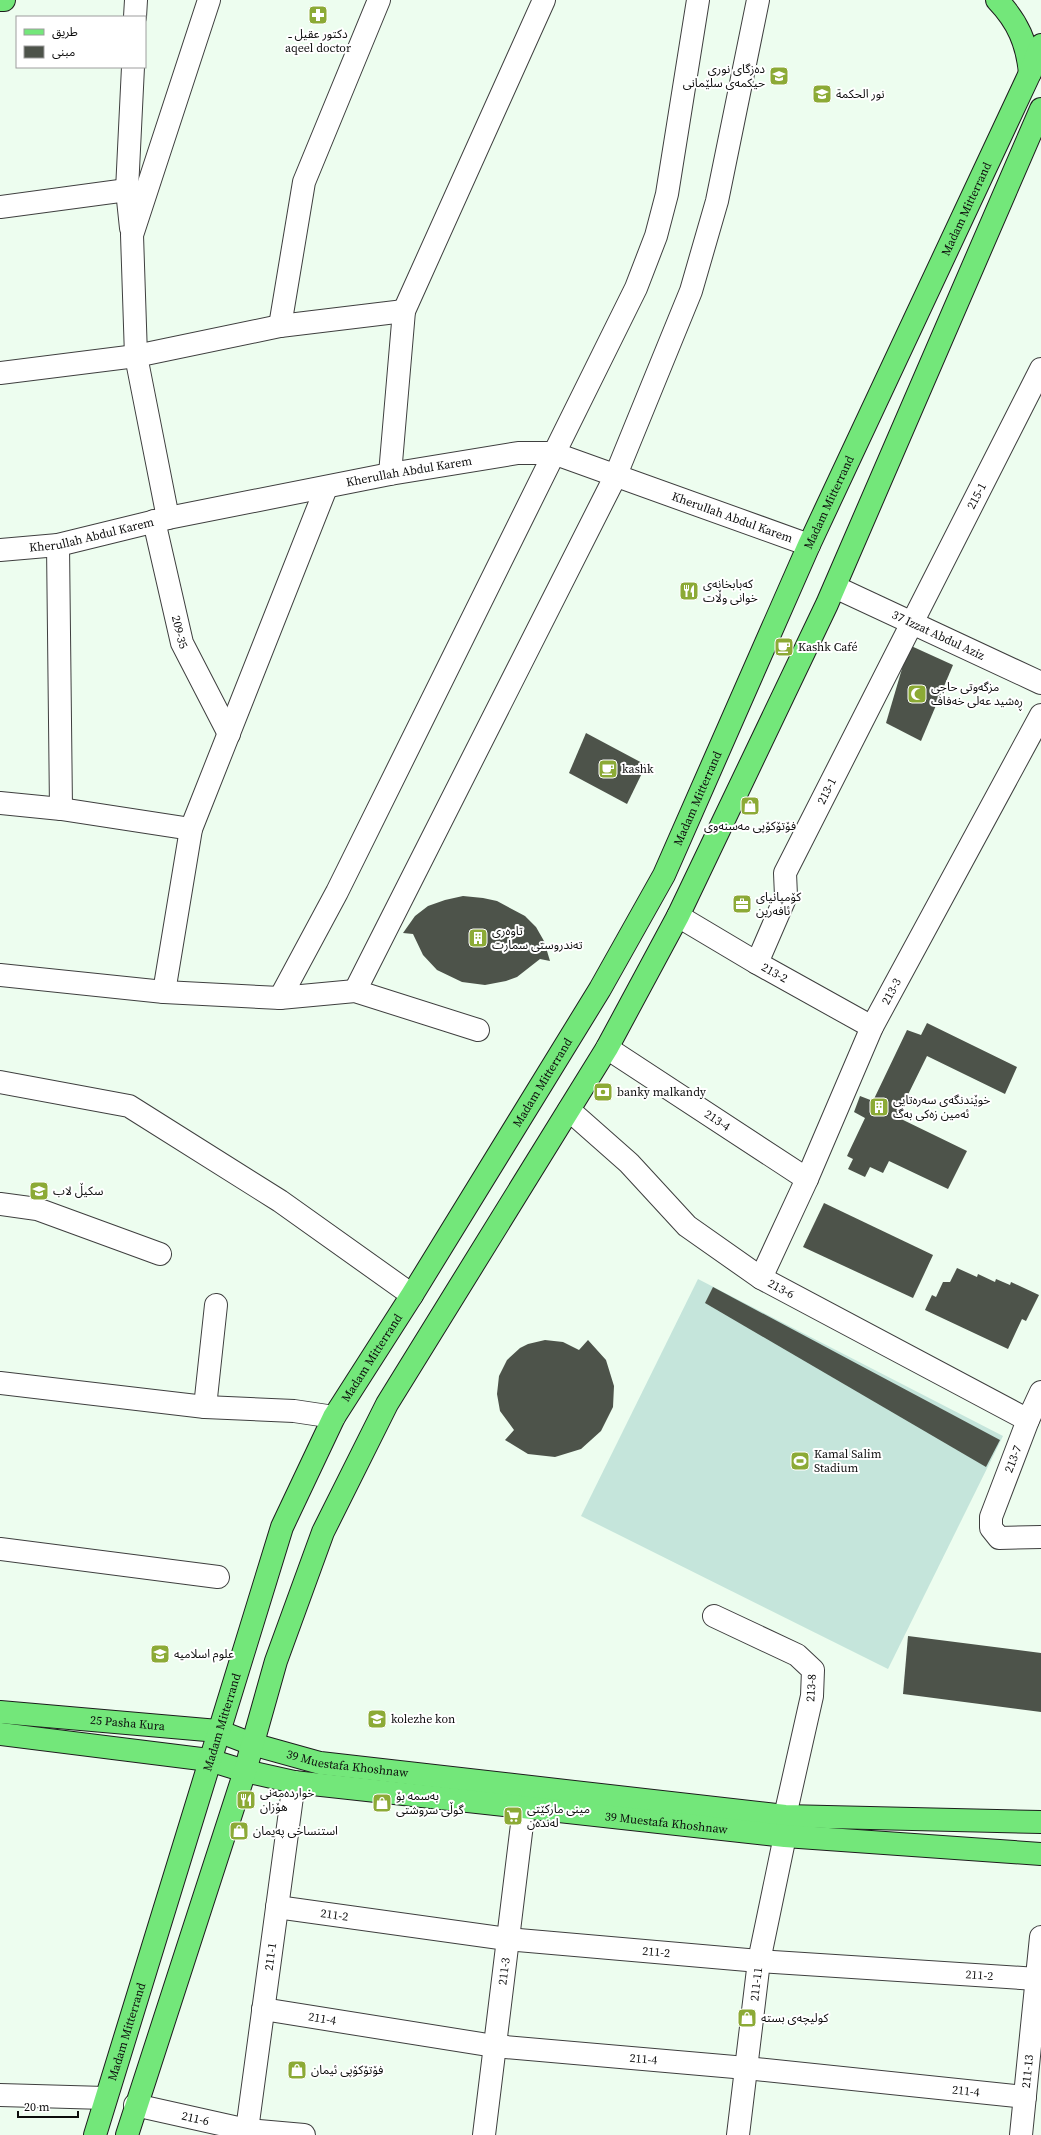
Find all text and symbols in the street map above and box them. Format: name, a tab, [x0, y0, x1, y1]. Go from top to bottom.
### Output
pharmacy icon: دكتور عقيل ـ aqeel doctor	[307, 4, 329, 26]
legend	[16, 16, 146, 68]
text: طريق	[52, 24, 78, 40]
place label: دكتور عقيل ـ aqeel doctor	[285, 26, 351, 56]
text: مبنى	[52, 44, 75, 60]
place label: دەزگای نوری حیکمەی سلێمانی	[683, 61, 765, 91]
school or university icon: دەزگای نوری حیکمەی سلێمانی	[768, 65, 790, 87]
school or university icon: نور الحكمة	[811, 83, 833, 105]
place label: نور الحكمة	[836, 86, 885, 102]
street label: Madam Mitterrand	[938, 159, 995, 258]
street label: Kherullah Abdul Karem	[345, 453, 473, 491]
street label: Madam Mitterrand	[800, 453, 858, 552]
street label: 215-1	[963, 480, 990, 512]
street label: Kherullah Abdul Karem	[670, 488, 795, 547]
street label: Kherullah Abdul Karem	[28, 514, 156, 555]
place label: کەبابخانەی خوانی وڵات	[703, 576, 758, 606]
restaurant icon: کەبابخانەی خوانی وڵات	[678, 580, 700, 602]
street label: 37 Izzat Abdul Aziz	[889, 607, 988, 664]
street label: 209-35	[168, 614, 192, 652]
cafe icon: Kashk Café	[773, 636, 795, 658]
place label: Kashk Café	[798, 639, 858, 655]
place label: مزگەوتی حاجی ڕەشید عەلی خەفاف	[931, 679, 1023, 712]
mosque icon: مزگەوتی حاجی ڕەشید عەلی خەفاف	[906, 683, 928, 705]
street label: Madam Mitterrand	[670, 749, 725, 848]
cafe icon: kashk	[597, 758, 619, 780]
place label: kashk	[622, 761, 654, 777]
street label: 213-1	[813, 775, 840, 807]
shop icon: فۆتۆکۆپی مەسنەوی	[739, 795, 761, 817]
place label: فۆتۆکۆپی مەسنەوی	[704, 818, 796, 834]
place label: کۆمپانیای ئافەرین	[756, 889, 802, 919]
office icon: کۆمپانیای ئافەرین	[731, 893, 753, 915]
place label: تاوەری تەندروستی سمارت	[492, 923, 583, 953]
building icon: تاوەری تەندروستی سمارت	[467, 927, 489, 949]
street label: 213-2	[759, 959, 791, 987]
street label: 213-3	[878, 975, 905, 1007]
street label: Madam Mitterrand	[509, 1035, 576, 1130]
bank icon: banky malkandy	[592, 1081, 614, 1103]
place label: banky malkandy	[617, 1084, 707, 1100]
place label: خوێندنگەی سەرەتایی ئەمین زەکی بەگ	[893, 1092, 990, 1122]
building icon: خوێندنگەی سەرەتایی ئەمین زەکی بەگ	[868, 1096, 890, 1118]
street label: 213-4	[701, 1106, 733, 1135]
school or university icon: سكیڵ لاب	[28, 1180, 50, 1202]
place label: سكیڵ لاب	[53, 1182, 103, 1199]
street label: 213-6	[765, 1275, 797, 1302]
street label: Madam Mitterrand	[338, 1311, 406, 1405]
street label: 213-7	[1001, 1443, 1025, 1475]
place label: Kamal Salim Stadium	[814, 1446, 882, 1476]
sports icon: Kamal Salim Stadium	[789, 1450, 811, 1472]
school or university icon: علوم اسلاميه	[149, 1643, 171, 1665]
place label: علوم اسلاميه	[174, 1646, 234, 1663]
street label: Madam Mitterrand	[199, 1671, 245, 1773]
street label: 213-8	[802, 1674, 820, 1702]
school or university icon: kolezhe kon	[366, 1708, 388, 1730]
place label: kolezhe kon	[391, 1711, 455, 1727]
street label: 25 Pasha Kura	[89, 1712, 166, 1734]
street label: 39 Muestafa Khoshnaw	[285, 1746, 410, 1781]
place label: خواردە‌مە‌نی ھۆزان	[260, 1785, 314, 1815]
place label: بە‌سمە‌ بۆ گوڵی سروشتی	[396, 1788, 465, 1818]
restaurant icon: خواردە‌مە‌نی ھۆزان	[235, 1789, 257, 1811]
shop icon: بە‌سمە‌ بۆ گوڵی سروشتی	[371, 1792, 393, 1814]
place label: مینی ماركێتی لە‌ندە‌ن	[527, 1801, 590, 1831]
supermarket icon: مینی ماركێتی لە‌ندە‌ن	[502, 1805, 524, 1827]
street label: 39 Muestafa Khoshnaw	[604, 1808, 729, 1838]
shop icon: استنساخی پە‌یمان	[228, 1820, 250, 1842]
place label: استنساخی پە‌یمان	[253, 1823, 338, 1839]
street label: 211-2	[320, 1905, 349, 1925]
street label: 211-1	[261, 1942, 280, 1971]
street label: 211-2	[642, 1943, 671, 1961]
street label: 211-3	[494, 1956, 514, 1986]
street label: 211-11	[746, 1966, 766, 2002]
street label: 211-2	[965, 1966, 994, 1984]
street label: Madam Mitterrand	[104, 1981, 149, 2083]
shop icon: كولیچە‌ی بستە	[736, 2007, 758, 2029]
street label: 211-4	[307, 2008, 337, 2029]
place label: كولیچە‌ی بستە	[761, 2010, 829, 2026]
street label: 211-4	[629, 2050, 658, 2068]
street label: 211-13	[1018, 2054, 1037, 2089]
shop icon: فۆتۆکۆپی ئیمان	[286, 2059, 308, 2081]
place label: فۆتۆکۆپی ئیمان	[311, 2062, 383, 2078]
street label: 211-4	[951, 2081, 981, 2100]
scale bar	[18, 2093, 78, 2119]
text: 20 m	[24, 2099, 50, 2115]
street label: 211-6	[180, 2108, 211, 2129]

